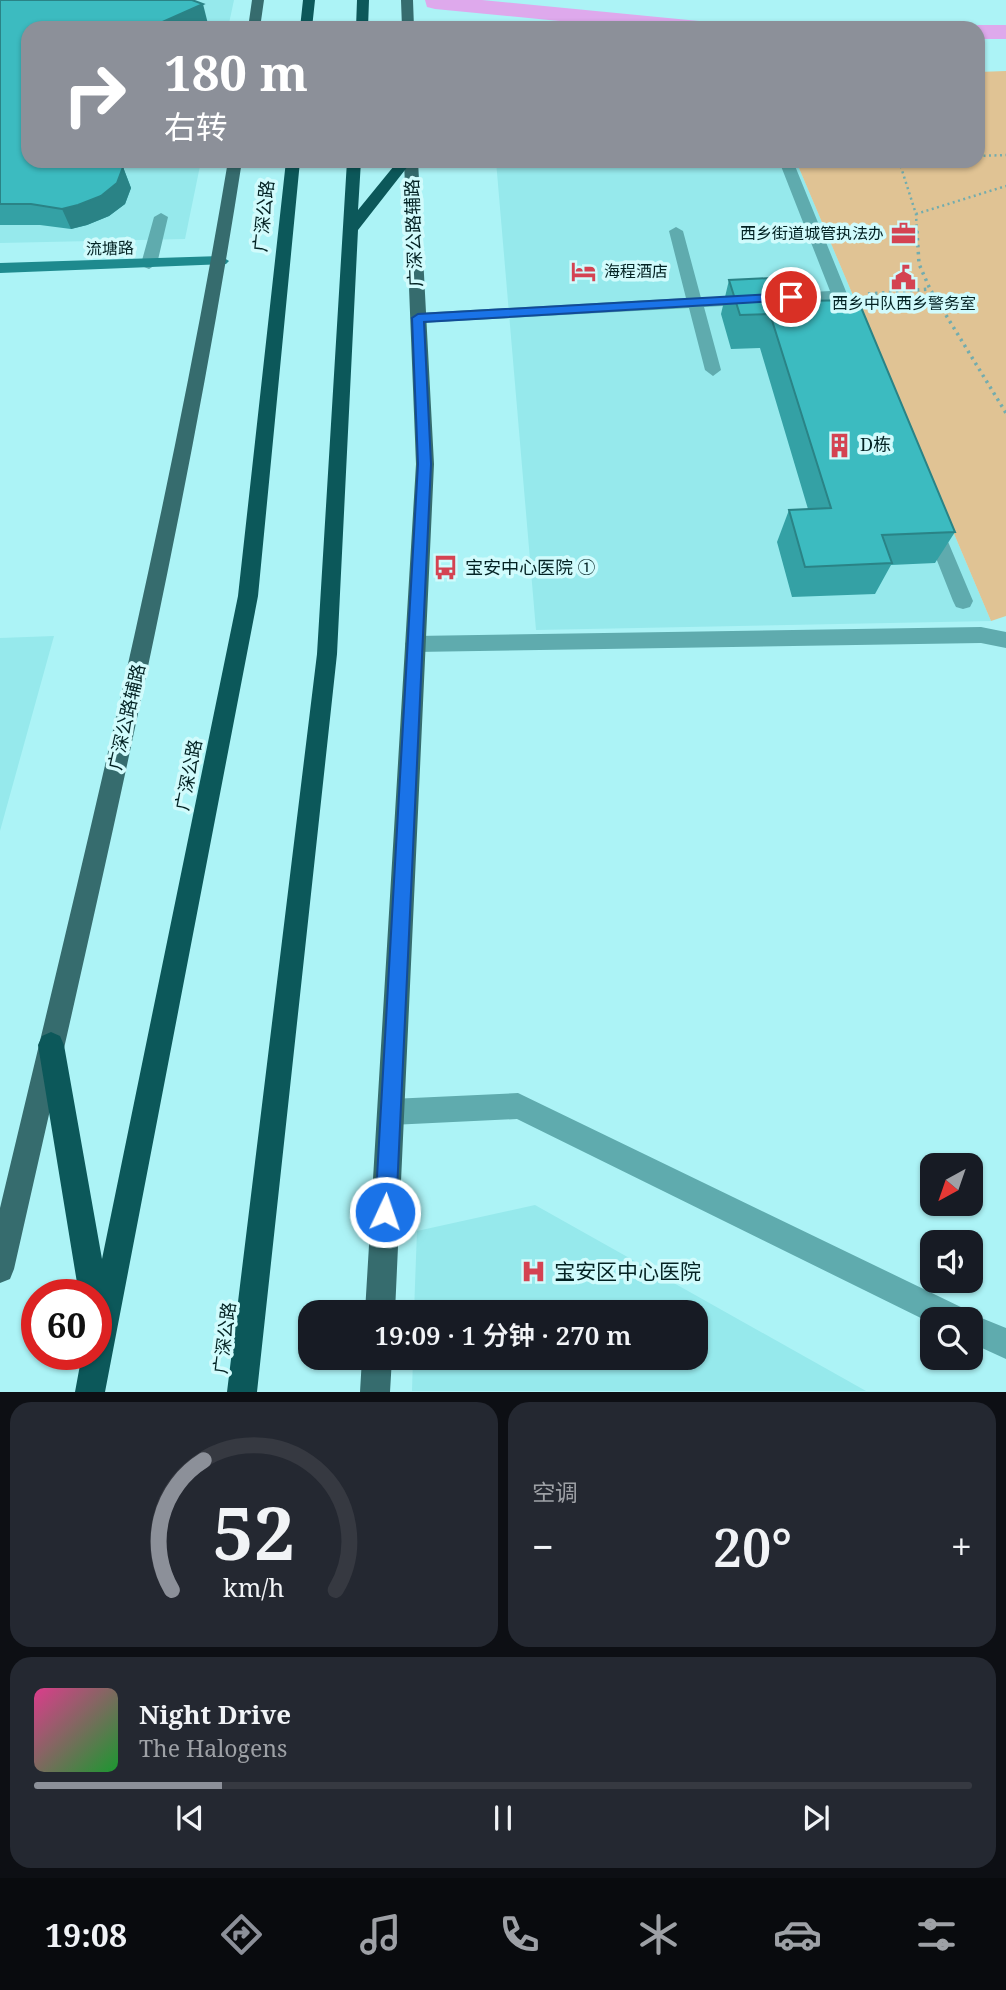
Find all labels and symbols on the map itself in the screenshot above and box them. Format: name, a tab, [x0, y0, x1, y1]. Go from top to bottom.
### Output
street label: 广深公路	[247, 179, 279, 253]
street label: 广深公路辅路	[399, 179, 427, 287]
office icon: 西乡街道城管执法办	[890, 219, 918, 247]
place label: 西乡街道城管执法办	[740, 222, 884, 244]
street label: 流塘路	[86, 237, 134, 259]
hotel icon: 海程酒店	[570, 257, 598, 285]
place label: 海程酒店	[604, 260, 668, 282]
public building icon: 西乡中队西乡警务室	[890, 263, 918, 291]
pin	[761, 267, 821, 327]
place label: 西乡中队西乡警务室	[832, 292, 976, 314]
building icon: D栋	[826, 431, 854, 459]
place label: D栋	[860, 432, 891, 456]
bus stop icon: 宝安中心医院 ①	[431, 554, 459, 582]
place label: 宝安中心医院 ①	[465, 555, 596, 579]
street label: 广深公路辅路	[102, 661, 150, 772]
street label: 广深公路	[169, 737, 207, 812]
north arrow	[920, 1153, 984, 1216]
position arrow	[348, 1175, 422, 1249]
place label: 宝安区中心医院	[554, 1257, 701, 1285]
hospital icon: 宝安区中心医院	[520, 1258, 548, 1286]
speed limit sign: 60	[21, 1279, 112, 1370]
street label: 广深公路	[208, 1301, 240, 1375]

